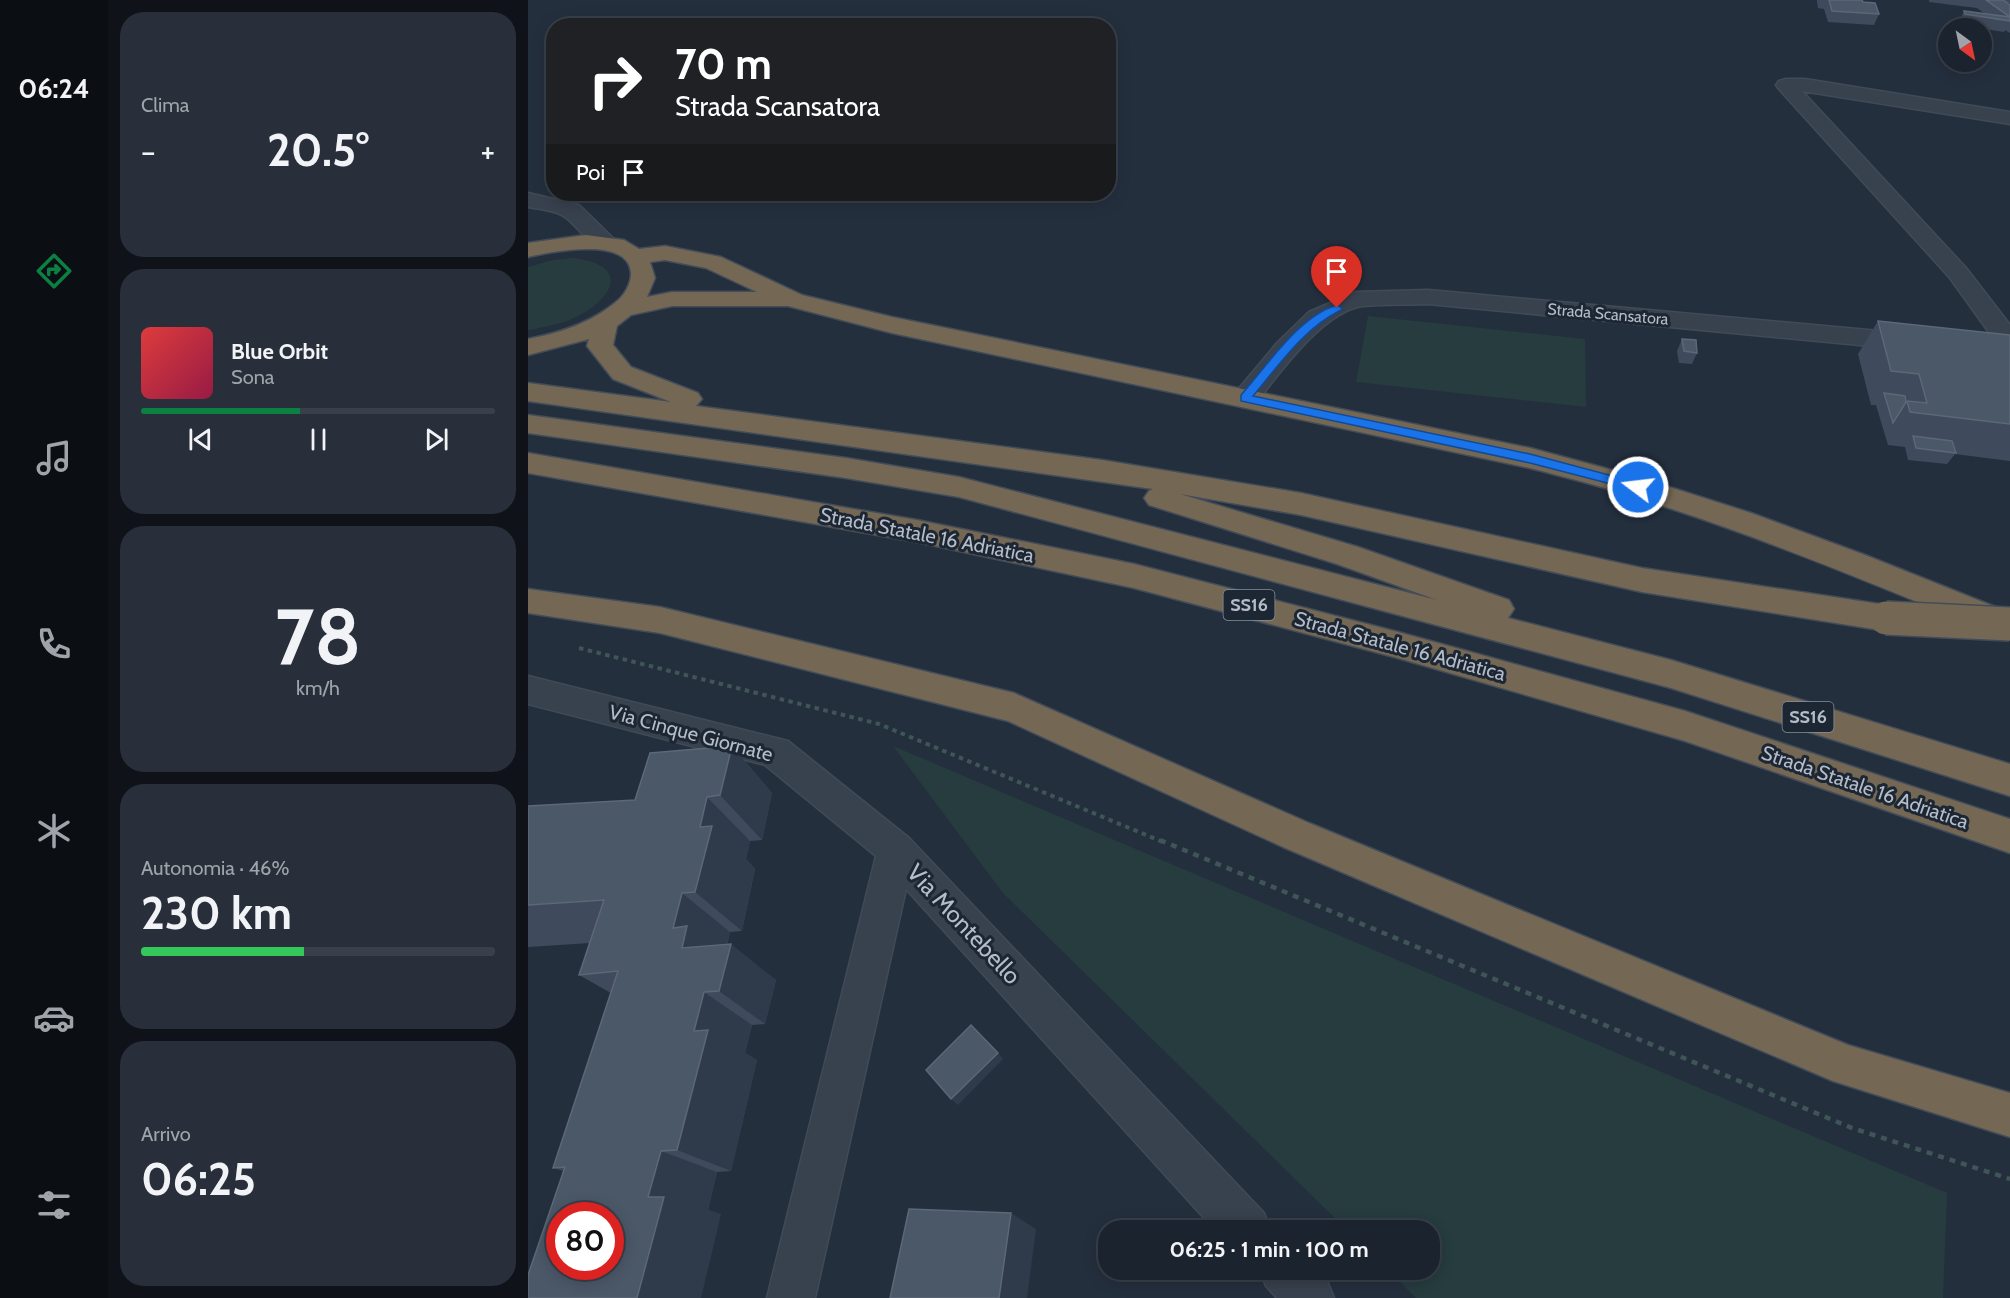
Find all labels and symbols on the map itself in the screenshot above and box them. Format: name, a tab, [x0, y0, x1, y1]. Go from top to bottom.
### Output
north arrow	[1938, 18, 1992, 72]
pin	[1311, 246, 1362, 308]
street label: Strada Scansatora	[1547, 299, 1670, 329]
position arrow	[1606, 455, 1670, 519]
street label: Strada Statale 16 Adriatica	[818, 502, 1036, 568]
road number: SS16	[1224, 590, 1274, 620]
street label: Strada Statale 16 Adriatica	[1292, 606, 1509, 686]
street label: Via Cinque Giornate	[607, 700, 775, 766]
road number: SS16	[1782, 702, 1834, 732]
street label: Strada Statale 16 Adriatica	[1758, 740, 1972, 834]
street label: Via Montebello	[901, 858, 1027, 990]
speed limit sign: 80	[546, 1202, 624, 1280]

